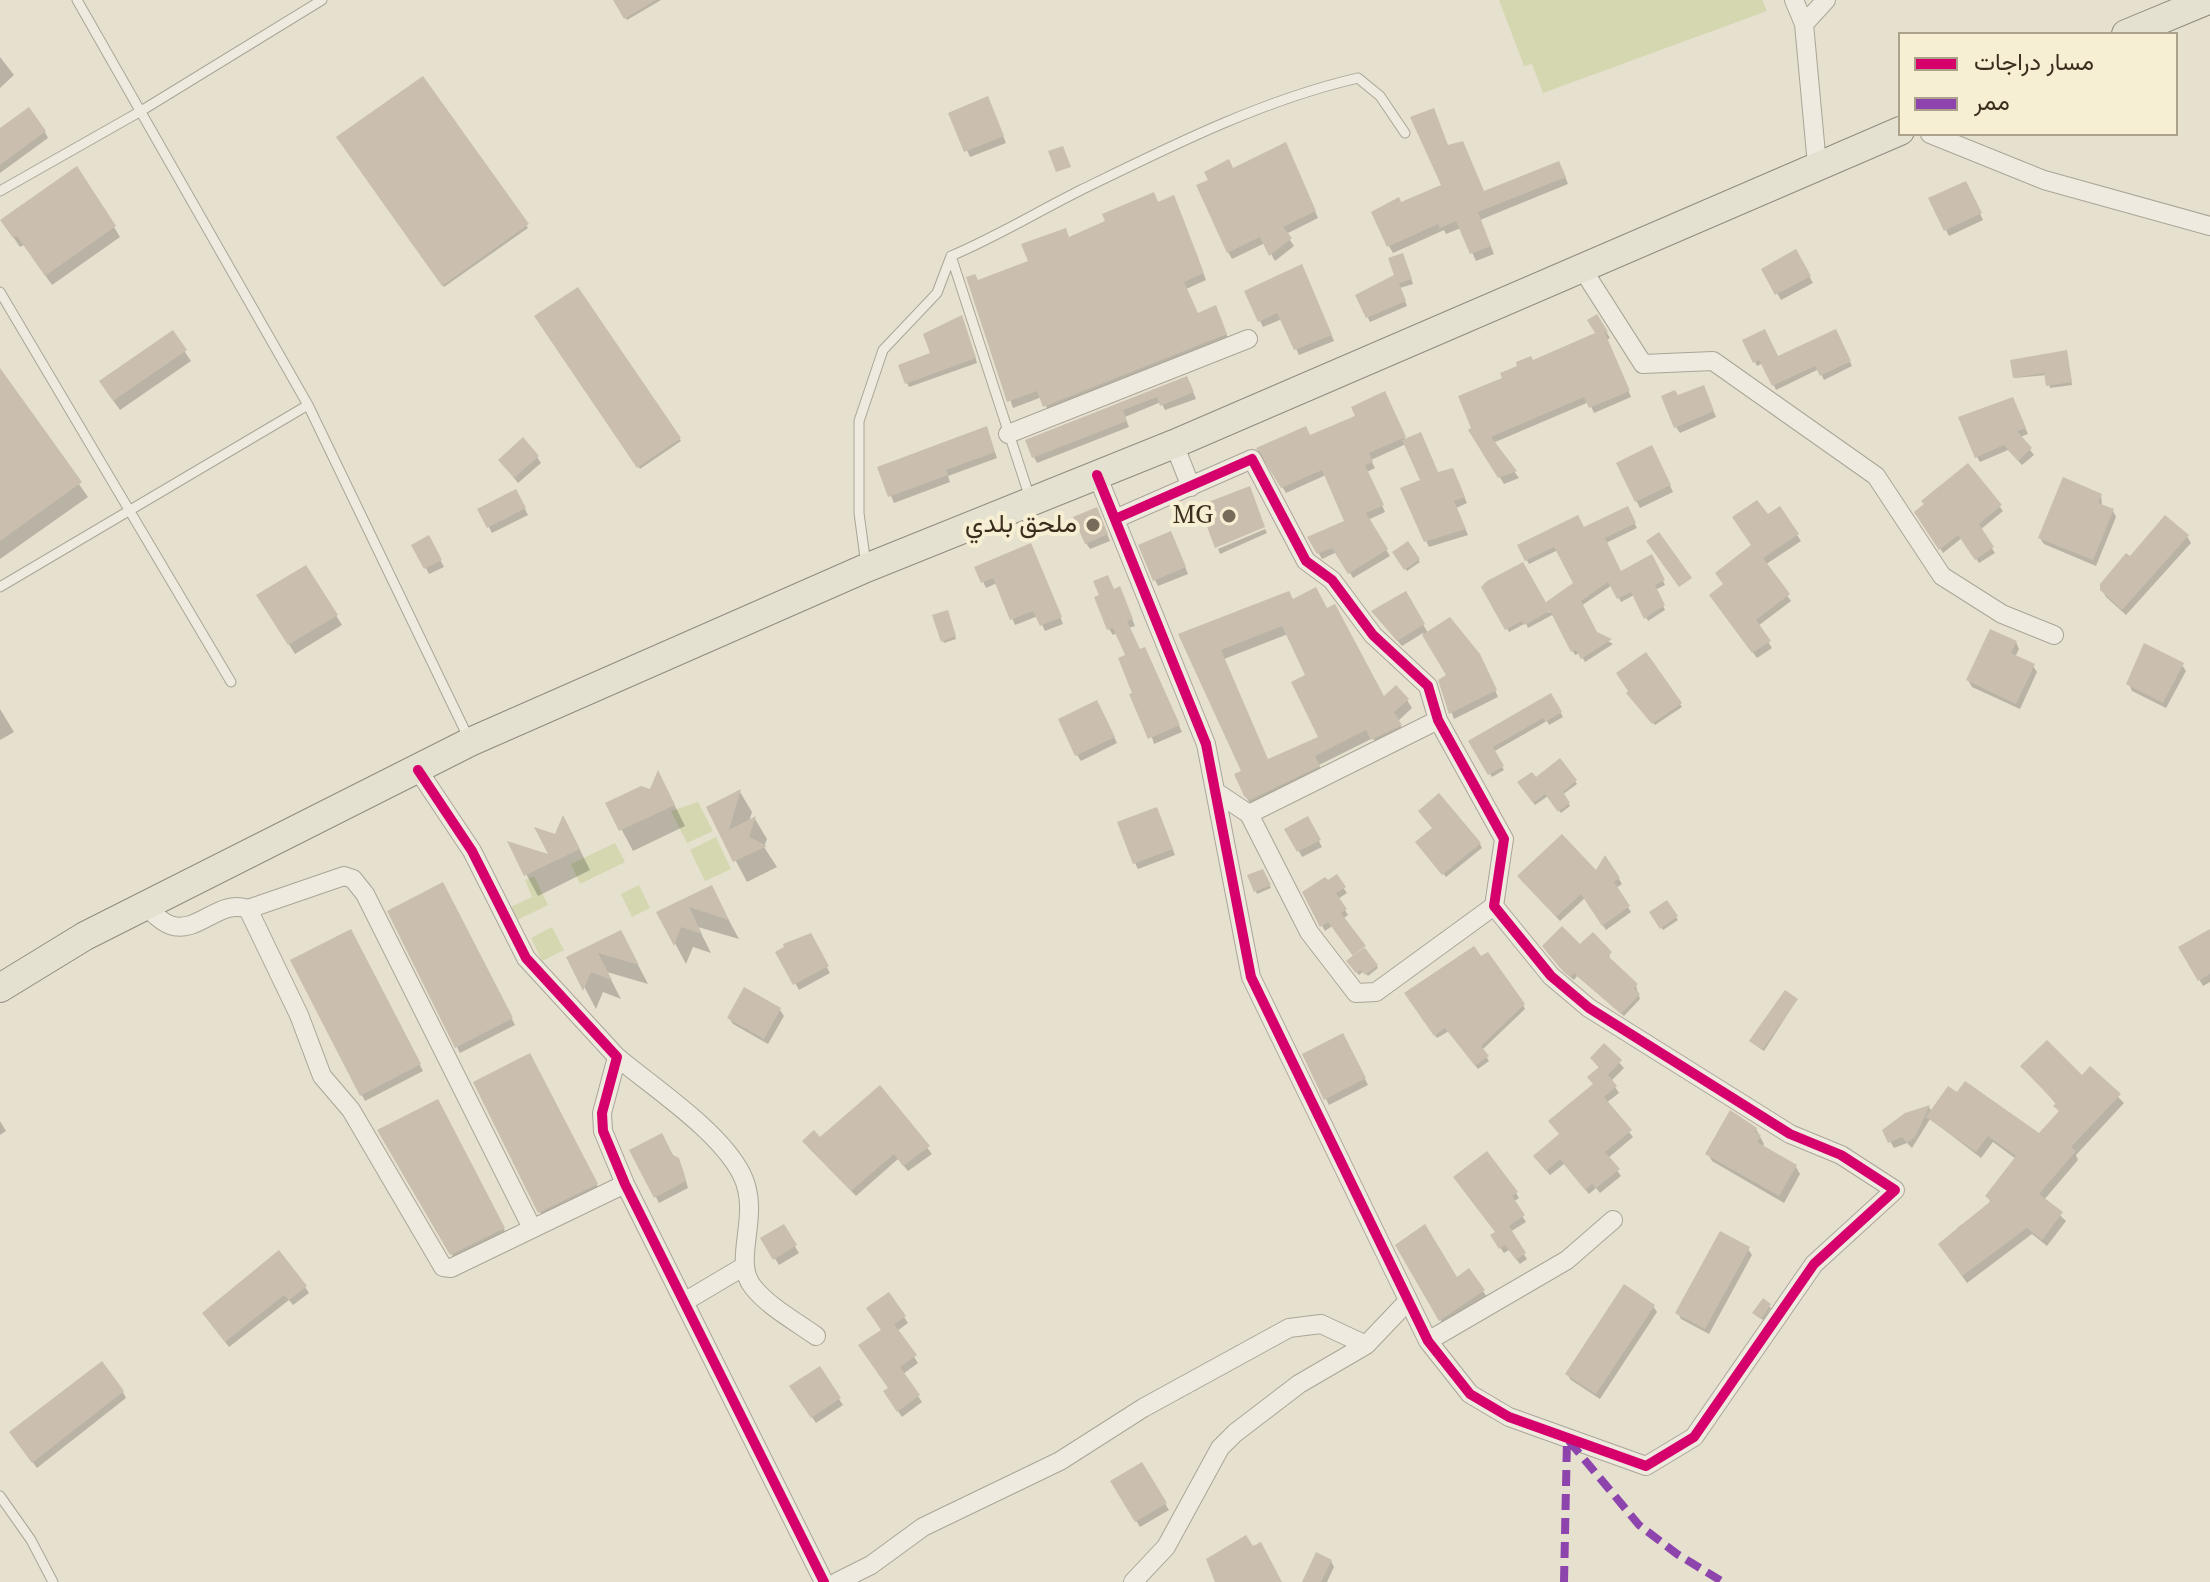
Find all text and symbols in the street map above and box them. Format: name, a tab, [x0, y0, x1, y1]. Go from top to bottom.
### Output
legend	[1898, 32, 2178, 136]
text: مسار دراجات	[1974, 45, 2094, 78]
text: ممر	[1974, 85, 2010, 118]
place label: MG	[1172, 500, 1213, 532]
marker: MG	[1220, 507, 1238, 525]
place label: ملحق بلدي	[965, 509, 1077, 541]
marker: ملحق بلدي	[1084, 516, 1102, 534]

